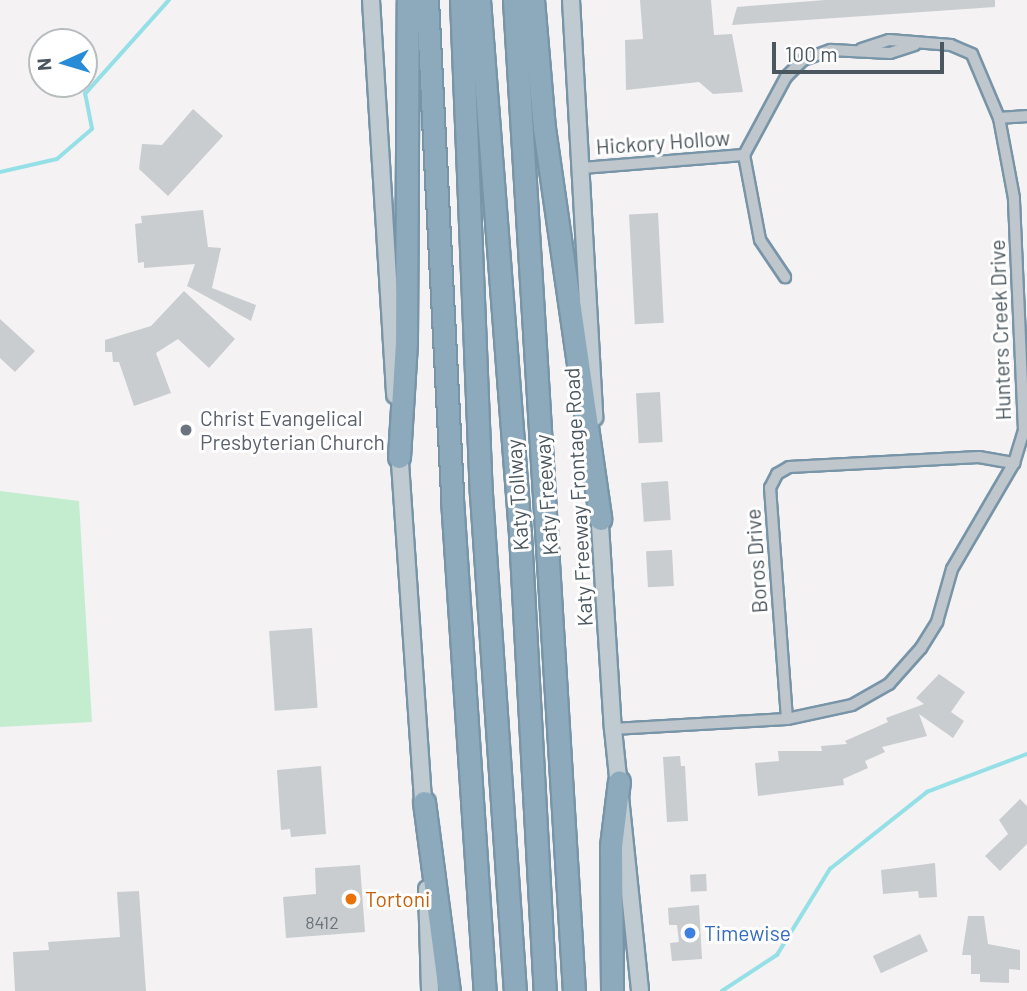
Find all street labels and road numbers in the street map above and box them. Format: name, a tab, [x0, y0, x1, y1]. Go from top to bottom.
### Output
street label: Hickory Hollow	[595, 125, 731, 159]
street label: Hunters Creek Drive	[984, 239, 1016, 421]
street label: Katy Freeway Frontage Road	[559, 367, 597, 627]
street label: Katy Freeway	[529, 434, 563, 556]
street label: Katy Tollway	[501, 438, 533, 552]
street label: Boros Drive	[740, 508, 772, 614]

